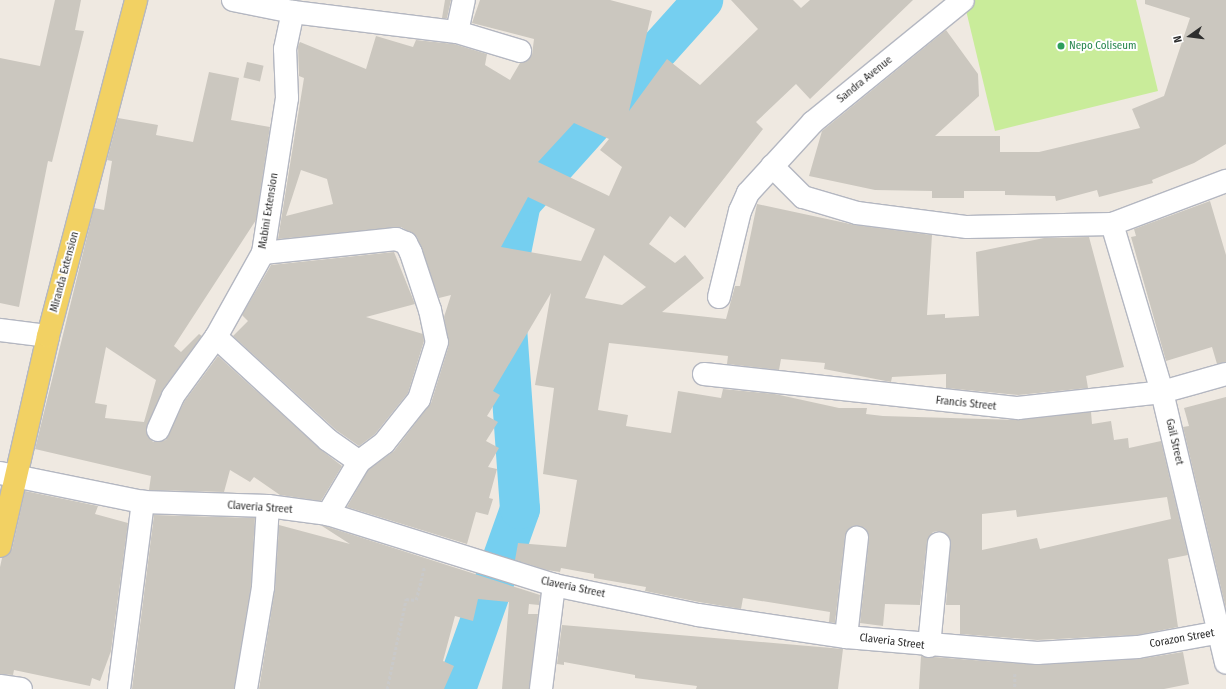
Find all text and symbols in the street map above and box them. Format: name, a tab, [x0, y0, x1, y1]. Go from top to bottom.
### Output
north arrow	[1170, 16, 1210, 56]
text: N	[1171, 34, 1185, 44]
place label: Nepo Coliseum	[1069, 39, 1137, 53]
marker: Nepo Coliseum	[1056, 41, 1066, 51]
street label: Sandra Avenue	[835, 54, 895, 106]
street label: Mabini Extension	[256, 172, 282, 250]
street label: Miranda Extension	[48, 230, 82, 314]
street label: Francis Street	[935, 394, 997, 414]
street label: Gail Street	[1162, 418, 1186, 466]
street label: Claveria Street	[227, 499, 293, 517]
street label: Claveria Street	[540, 575, 606, 601]
street label: Corazon Street	[1149, 627, 1215, 651]
street label: Claveria Street	[859, 631, 925, 653]

